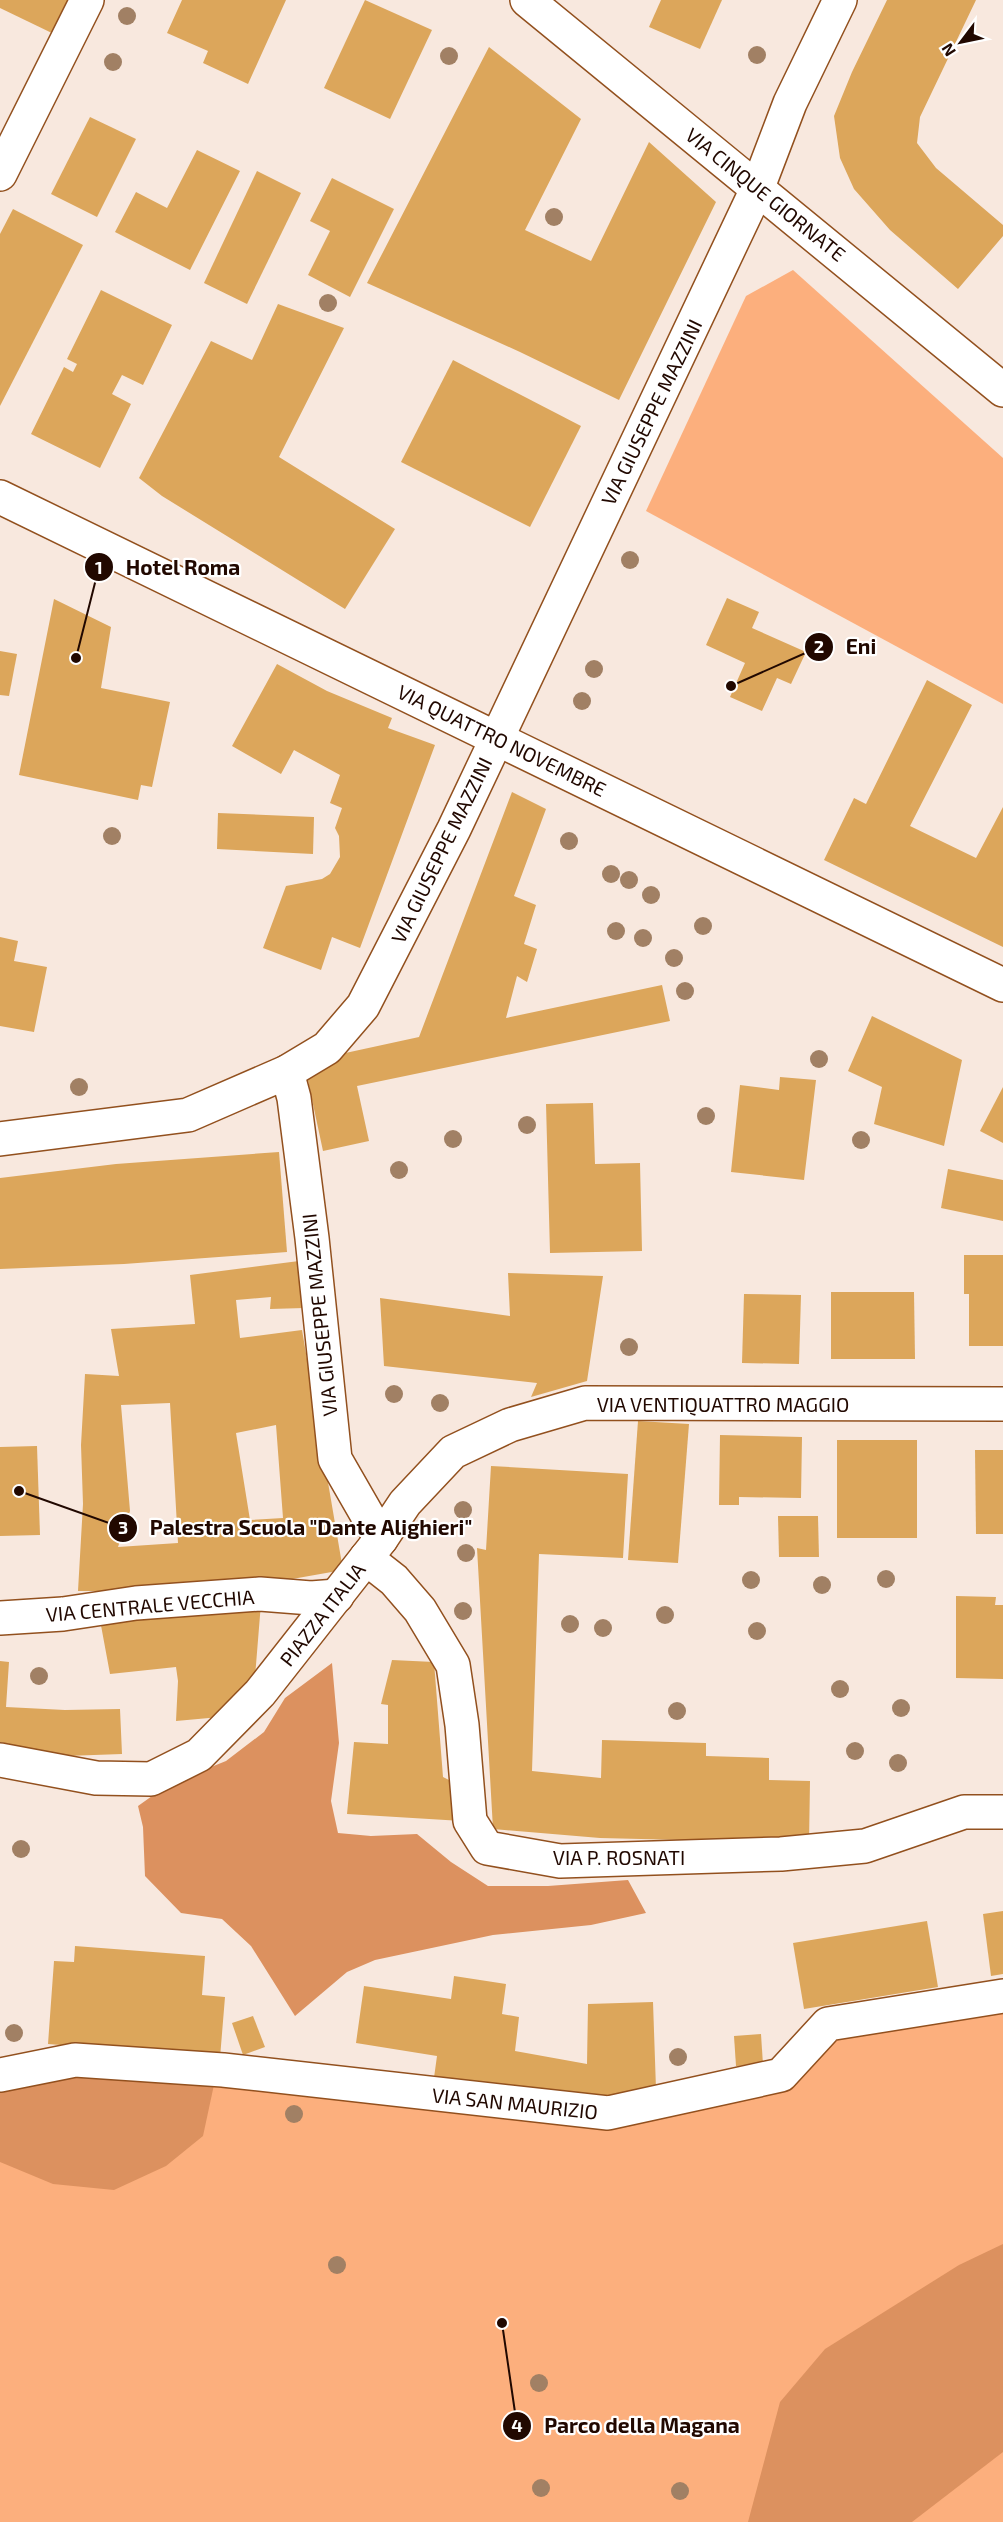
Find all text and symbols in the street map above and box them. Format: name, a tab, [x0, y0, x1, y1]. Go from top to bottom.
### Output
north arrow	[931, 12, 991, 72]
text: N	[937, 40, 959, 60]
street label: VIA CINQUE GIORNATE	[681, 122, 851, 266]
street label: VIA GIUSEPPE MAZZINI	[596, 315, 706, 509]
callout: Hotel Roma	[84, 548, 253, 587]
text: Hotel Roma	[126, 554, 240, 579]
text: 1	[95, 556, 103, 578]
callout: Eni	[804, 627, 889, 666]
text: Eni	[846, 633, 876, 658]
text: 2	[814, 635, 824, 657]
street label: VIA QUATTRO NOVEMBRE	[394, 679, 610, 801]
street label: VIA GIUSEPPE MAZZINI	[386, 753, 496, 947]
street label: VIA GIUSEPPE MAZZINI	[296, 1212, 342, 1418]
street label: VIA VENTIQUATTRO MAGGIO	[597, 1392, 849, 1416]
callout: Palestra Scuola "Dante Alighieri"	[108, 1509, 485, 1548]
text: Palestra Scuola "Dante Alighieri"	[150, 1514, 472, 1539]
text: 3	[118, 1516, 128, 1538]
street label: PIAZZA ITALIA	[274, 1557, 370, 1670]
street label: VIA CENTRALE VECCHIA	[45, 1584, 256, 1626]
street label: VIA P. ROSNATI	[553, 1845, 685, 1869]
street label: VIA SAN MAURIZIO	[431, 2082, 599, 2124]
callout: Parco della Magana	[502, 2406, 752, 2445]
text: Parco della Magana	[544, 2412, 740, 2437]
text: 4	[511, 2414, 523, 2436]

